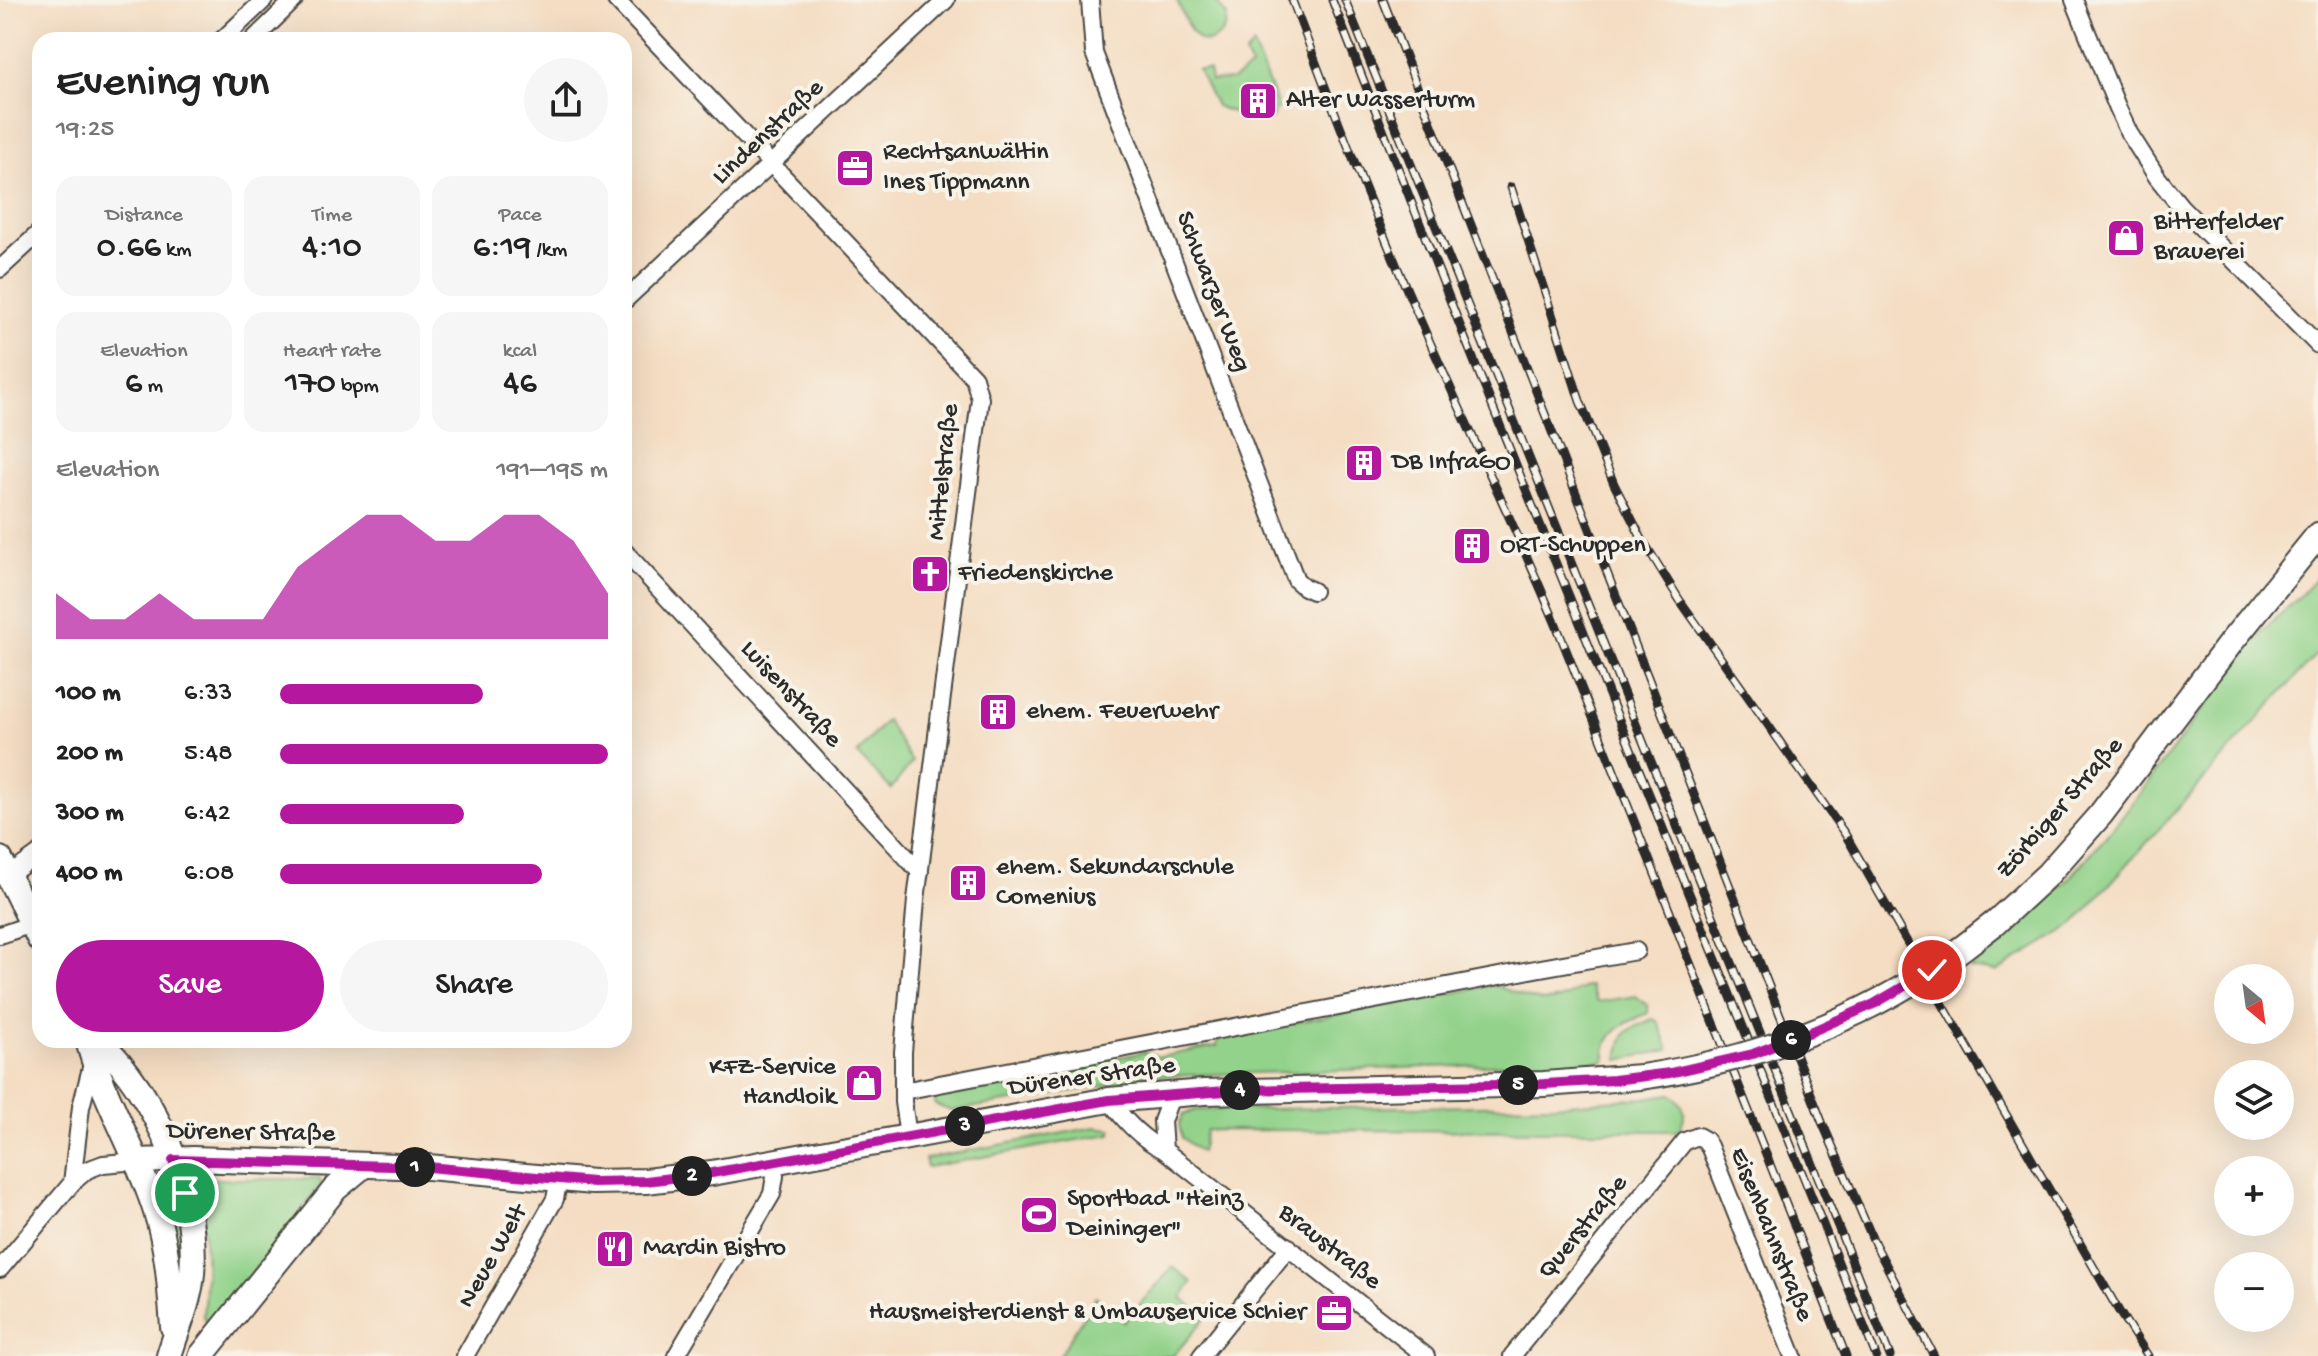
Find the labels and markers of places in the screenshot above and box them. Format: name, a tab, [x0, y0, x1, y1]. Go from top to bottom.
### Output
building icon: Alter Wasserturm	[1237, 80, 1279, 122]
place label: Alter Wasserturm	[1286, 86, 1475, 117]
place label: Rechtsanwältin Ines Tippmann	[883, 138, 1049, 199]
office icon: Rechtsanwältin Ines Tippmann	[834, 147, 876, 189]
place label: Bitterfelder Brauerei	[2153, 208, 2285, 269]
shop icon: Bitterfelder Brauerei	[2105, 217, 2147, 259]
building icon: DB InfraGO	[1343, 442, 1385, 484]
place label: DB InfraGO	[1390, 448, 1511, 479]
building icon: ORT-Schuppen	[1451, 525, 1493, 567]
place label: ORT-Schuppen	[1500, 531, 1647, 562]
church icon: Friedenskirche	[909, 553, 951, 595]
place label: Friedenskirche	[957, 559, 1113, 590]
building icon: ehem. Feuerwehr	[977, 691, 1019, 733]
place label: ehem. Feuerwehr	[1026, 697, 1221, 728]
place label: ehem. Sekundarschule Comenius	[996, 853, 1234, 914]
building icon: ehem. Sekundarschule Comenius	[947, 862, 989, 904]
pin	[1898, 936, 1966, 1004]
pin: 6	[1771, 1020, 1811, 1060]
place label: KFZ-Service Handloik	[709, 1053, 838, 1114]
shop icon: KFZ-Service Handloik	[843, 1062, 885, 1104]
pin: 5	[1498, 1065, 1538, 1105]
pin: 4	[1220, 1070, 1260, 1110]
pin: 3	[945, 1106, 985, 1146]
pin: 1	[395, 1147, 435, 1187]
pin: 2	[672, 1156, 712, 1196]
pin	[151, 1159, 219, 1227]
place label: Sportbad "Heinz Deininger"	[1065, 1185, 1245, 1246]
sports icon: Sportbad "Heinz Deininger"	[1018, 1194, 1060, 1236]
restaurant icon: Mardin Bistro	[594, 1228, 636, 1270]
place label: Mardin Bistro	[643, 1234, 786, 1265]
office icon: Hausmeisterdienst & Umbauservice Schier	[1313, 1292, 1355, 1334]
place label: Hausmeisterdienst & Umbauservice Schier	[869, 1298, 1309, 1329]

